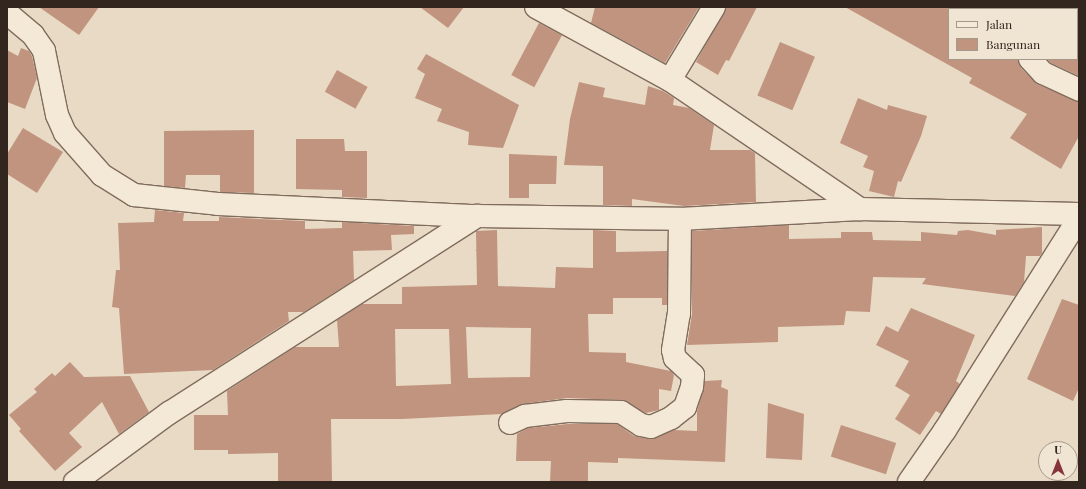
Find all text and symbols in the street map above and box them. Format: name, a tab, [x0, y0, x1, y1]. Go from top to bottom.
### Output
legend	[948, 8, 1078, 60]
text: Jalan	[986, 16, 1012, 32]
text: Bangunan	[986, 36, 1040, 52]
north arrow	[1038, 441, 1078, 481]
text: U	[1054, 442, 1062, 457]

